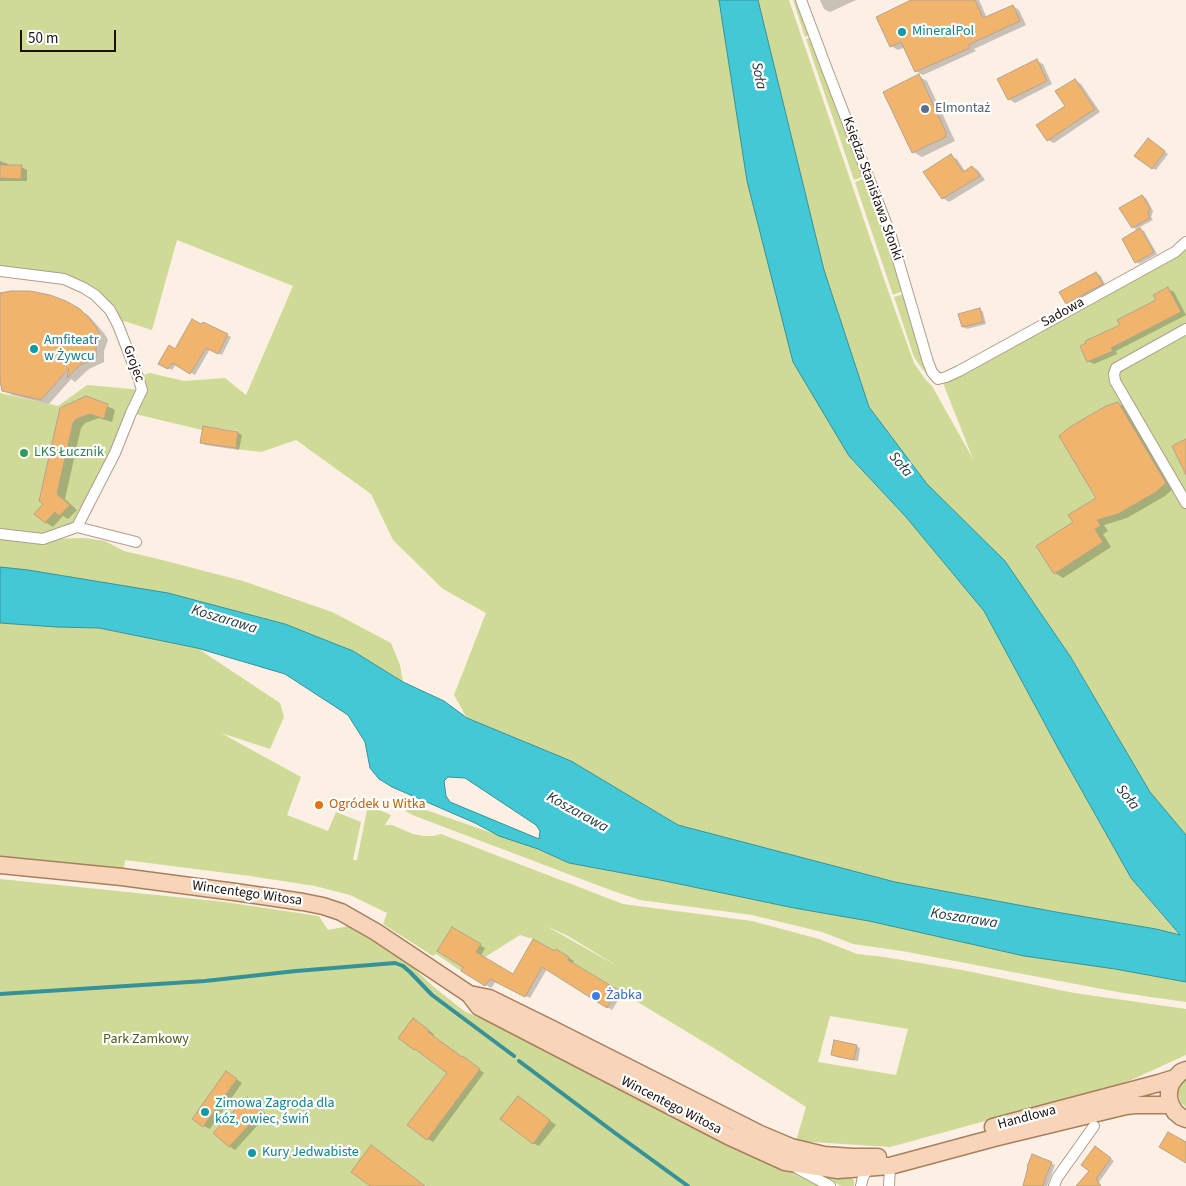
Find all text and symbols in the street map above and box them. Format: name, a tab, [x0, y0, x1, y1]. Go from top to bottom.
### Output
scale bar	[22, 20, 119, 52]
place label: MineralPol	[912, 24, 974, 40]
marker: MineralPol	[896, 26, 908, 38]
text: 50 m	[28, 28, 58, 49]
water label: Soła	[746, 61, 770, 91]
place label: Elmontaż	[935, 101, 990, 117]
marker: Elmontaż	[919, 103, 931, 115]
street label: Księdza Stanisława Słonki	[838, 115, 906, 263]
street label: Sadowa	[1038, 294, 1088, 332]
place label: Amfiteatr w Żywcu	[44, 333, 98, 366]
marker: Amfiteatr w Żywcu	[28, 343, 40, 355]
street label: Grojec	[119, 343, 147, 385]
place label: LKS Łucznik	[34, 445, 104, 461]
marker: LKS Łucznik	[18, 447, 30, 459]
water label: Soła	[884, 449, 916, 481]
water label: Koszarawa	[189, 602, 259, 638]
water label: Soła	[1111, 782, 1143, 814]
water label: Koszarawa	[543, 789, 611, 837]
place label: Ogródek u Witka	[329, 797, 426, 813]
marker: Ogródek u Witka	[313, 799, 325, 811]
street label: Wincentego Witosa	[191, 878, 303, 910]
water label: Koszarawa	[929, 905, 999, 933]
place label: Żabka	[606, 988, 642, 1004]
marker: Żabka	[590, 990, 602, 1002]
park label: Park Zamkowy	[103, 1032, 189, 1048]
street label: Wincentego Witosa	[618, 1073, 724, 1139]
place label: Zimowa Zagroda dla kóz, owiec, świń	[215, 1096, 335, 1128]
street label: Handlowa	[996, 1102, 1058, 1134]
marker: Zimowa Zagroda dla kóz, owiec, świń	[199, 1106, 211, 1118]
place label: Kury Jedwabiste	[262, 1145, 359, 1161]
marker: Kury Jedwabiste	[246, 1147, 258, 1159]

